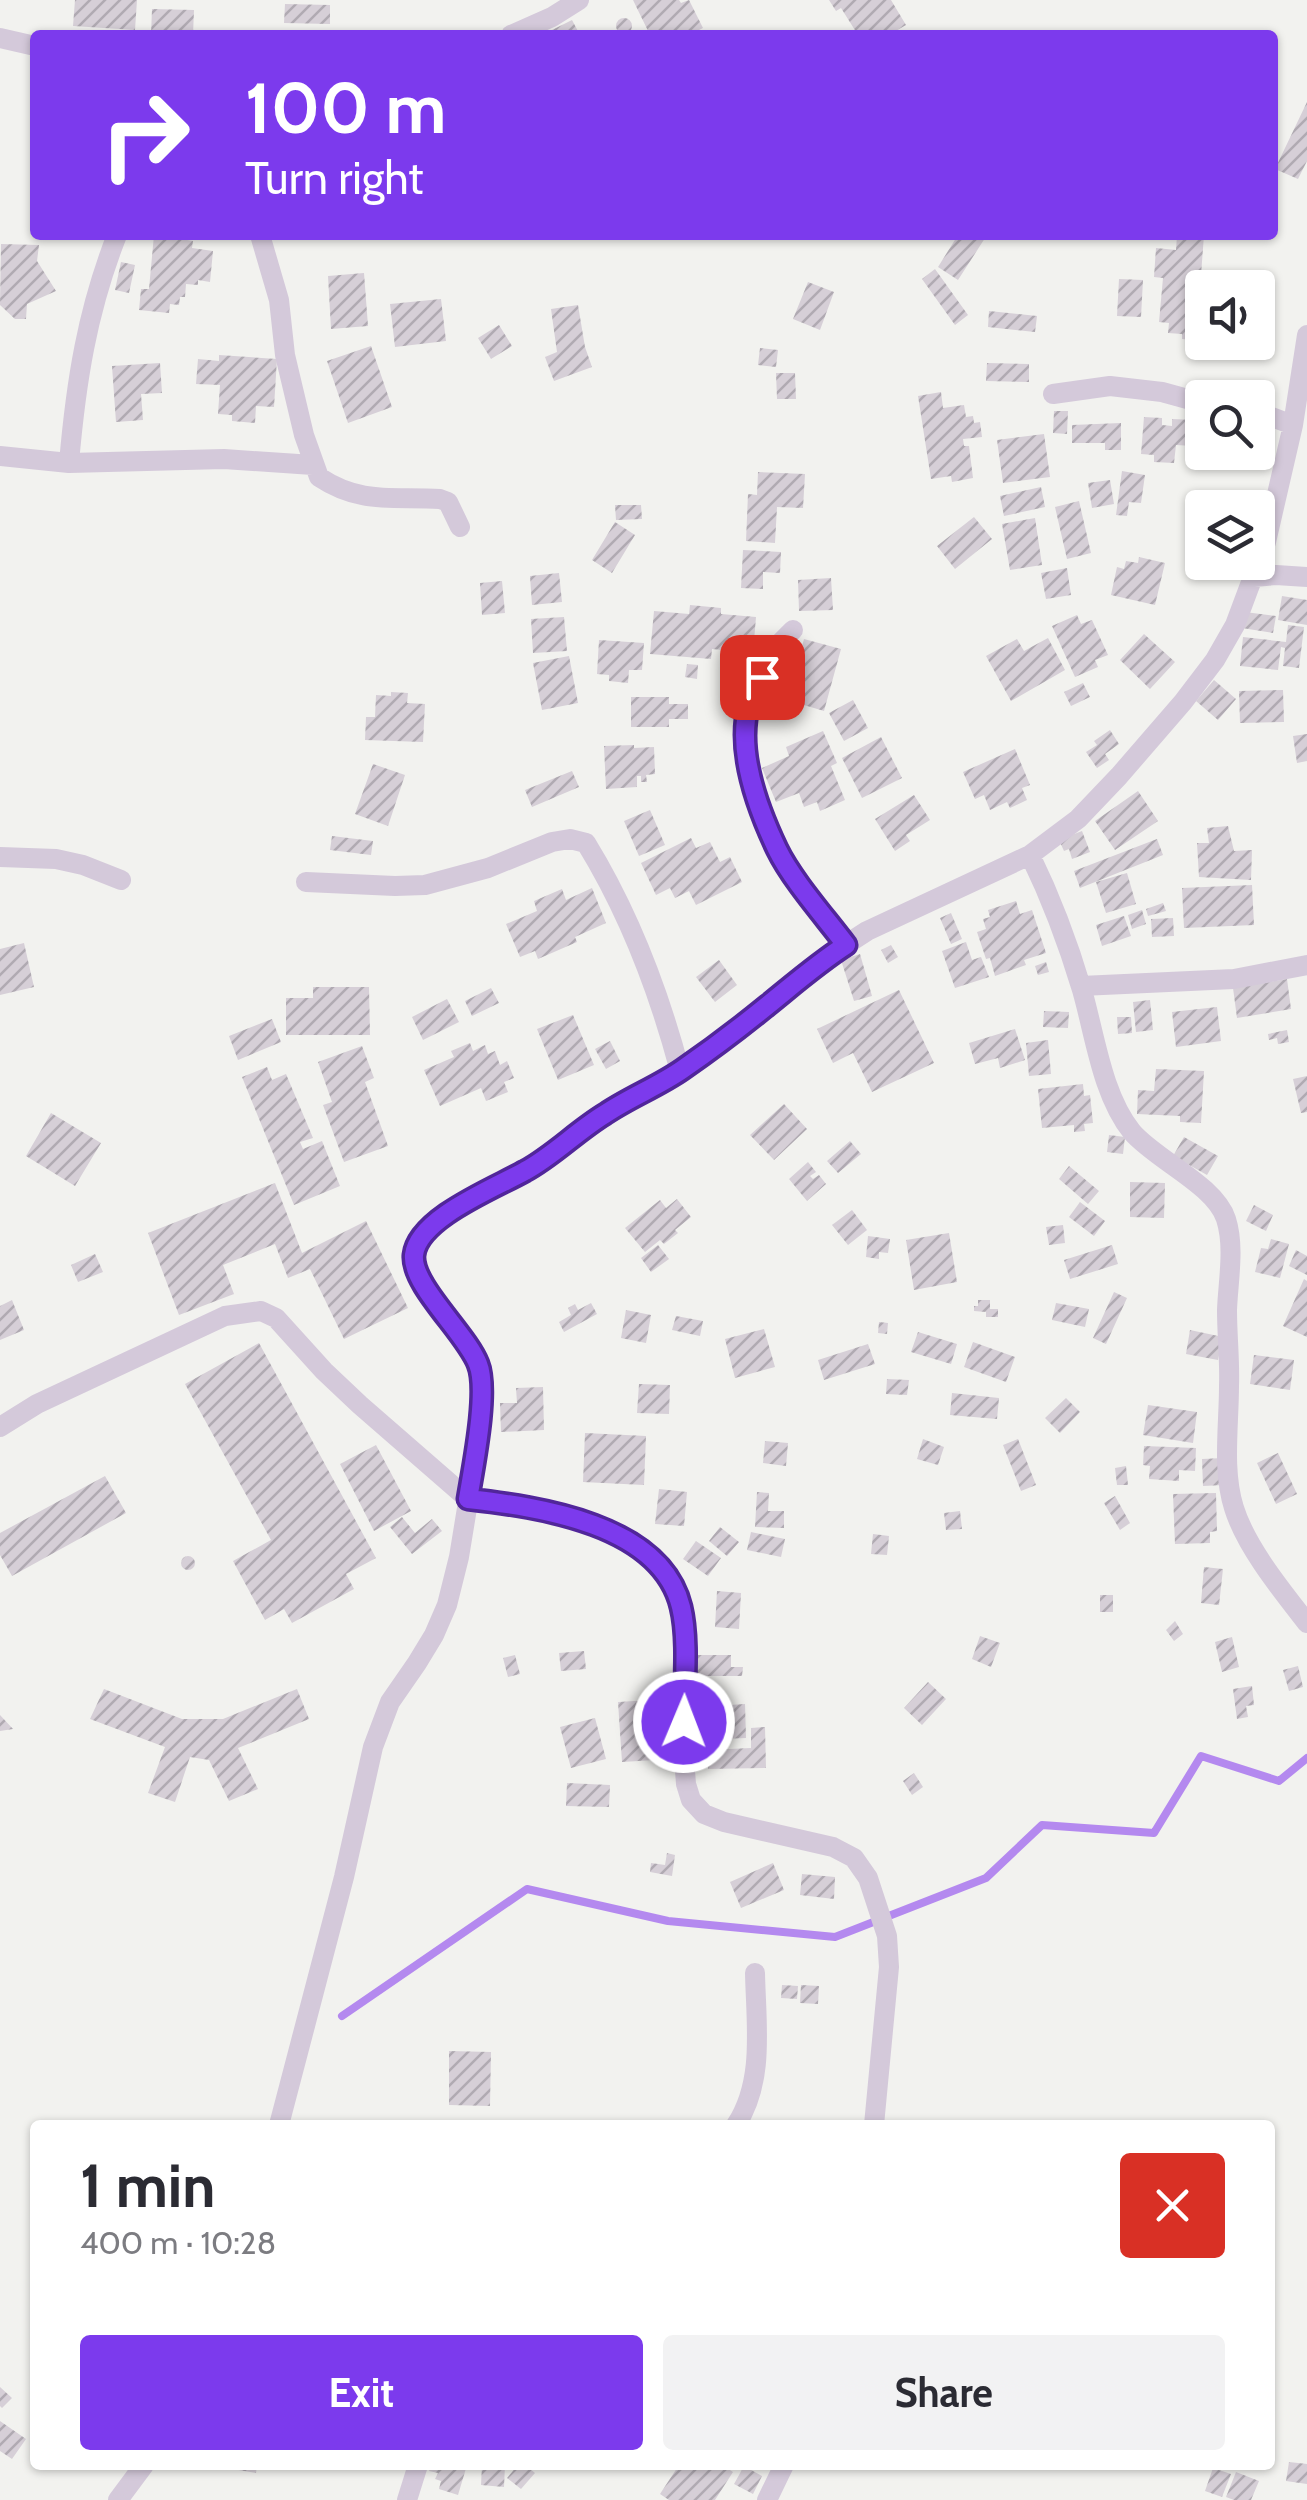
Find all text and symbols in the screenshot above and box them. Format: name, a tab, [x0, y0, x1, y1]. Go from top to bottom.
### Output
text: 100 m	[245, 65, 446, 151]
icon: right	[80, 70, 210, 200]
text: Turn right	[245, 151, 424, 205]
map controls	[1185, 270, 1275, 580]
button: sound	[1185, 270, 1275, 360]
button: search	[1185, 380, 1275, 470]
button: layers	[1185, 490, 1275, 580]
pin	[720, 635, 805, 720]
icon: arrive	[735, 650, 790, 705]
position arrow	[632, 1670, 736, 1774]
text: 1 min	[80, 2149, 215, 2222]
button: close	[1120, 2153, 1225, 2258]
text: 400 m · 10:28	[80, 2223, 276, 2262]
button: Exit	[80, 2335, 643, 2450]
button: Share	[663, 2335, 1225, 2450]

